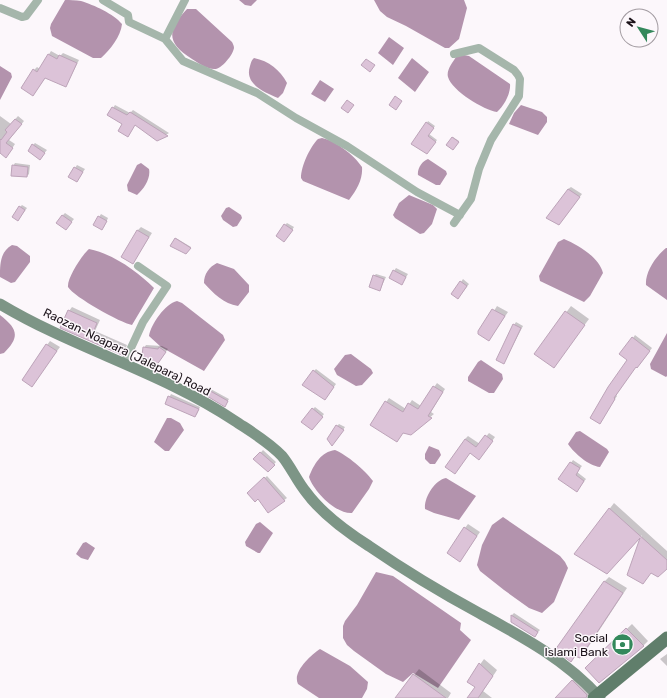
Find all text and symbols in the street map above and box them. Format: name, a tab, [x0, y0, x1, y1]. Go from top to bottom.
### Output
north arrow	[619, 8, 659, 48]
text: N	[624, 15, 639, 29]
street label: Raozan-Noapara (Jalepara) Road	[41, 305, 213, 399]
place label: Social Islami Bank	[544, 631, 609, 659]
bank icon: Social Islami Bank	[610, 632, 636, 658]

